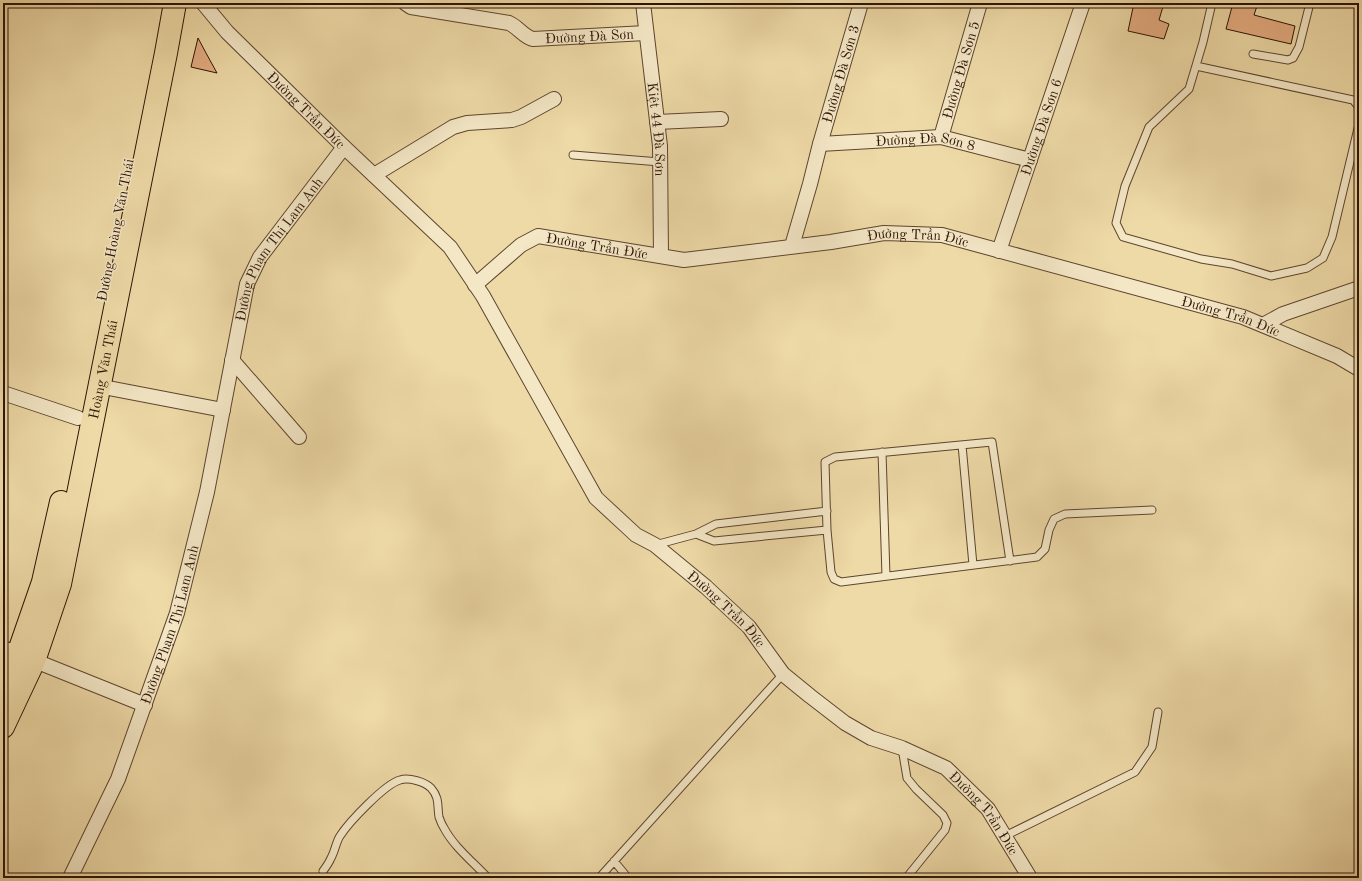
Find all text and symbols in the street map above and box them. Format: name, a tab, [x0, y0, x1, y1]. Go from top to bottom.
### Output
street label: Đường Đà Sơn 5	[941, 20, 982, 121]
street label: Đường Đà Sơn 3	[821, 23, 862, 124]
street label: Đường Đà Sơn	[545, 28, 635, 46]
street label: Đường Trần Đức	[264, 70, 347, 152]
street label: Đường Đà Sơn 6	[1019, 77, 1065, 177]
street label: Kiệt 44 Đà Sơn	[644, 81, 666, 177]
street label: Đường Đà Sơn 8	[875, 131, 977, 154]
street label: Đường Hoàng Văn Thái	[95, 158, 137, 303]
street label: Đường Phạm Thị Lam Anh	[234, 175, 326, 322]
street label: Đường Trần Đức	[866, 226, 970, 250]
street label: Đường Trần Đức	[545, 231, 649, 262]
street label: Đường Trần Đức	[1180, 295, 1282, 339]
street label: Hoàng Văn Thái	[87, 319, 121, 420]
street label: Đường Phạm Thị Lam Anh	[139, 543, 202, 706]
street label: Đường Trần Đức	[684, 569, 767, 650]
street label: Đường Trần Đức	[946, 769, 1020, 858]

